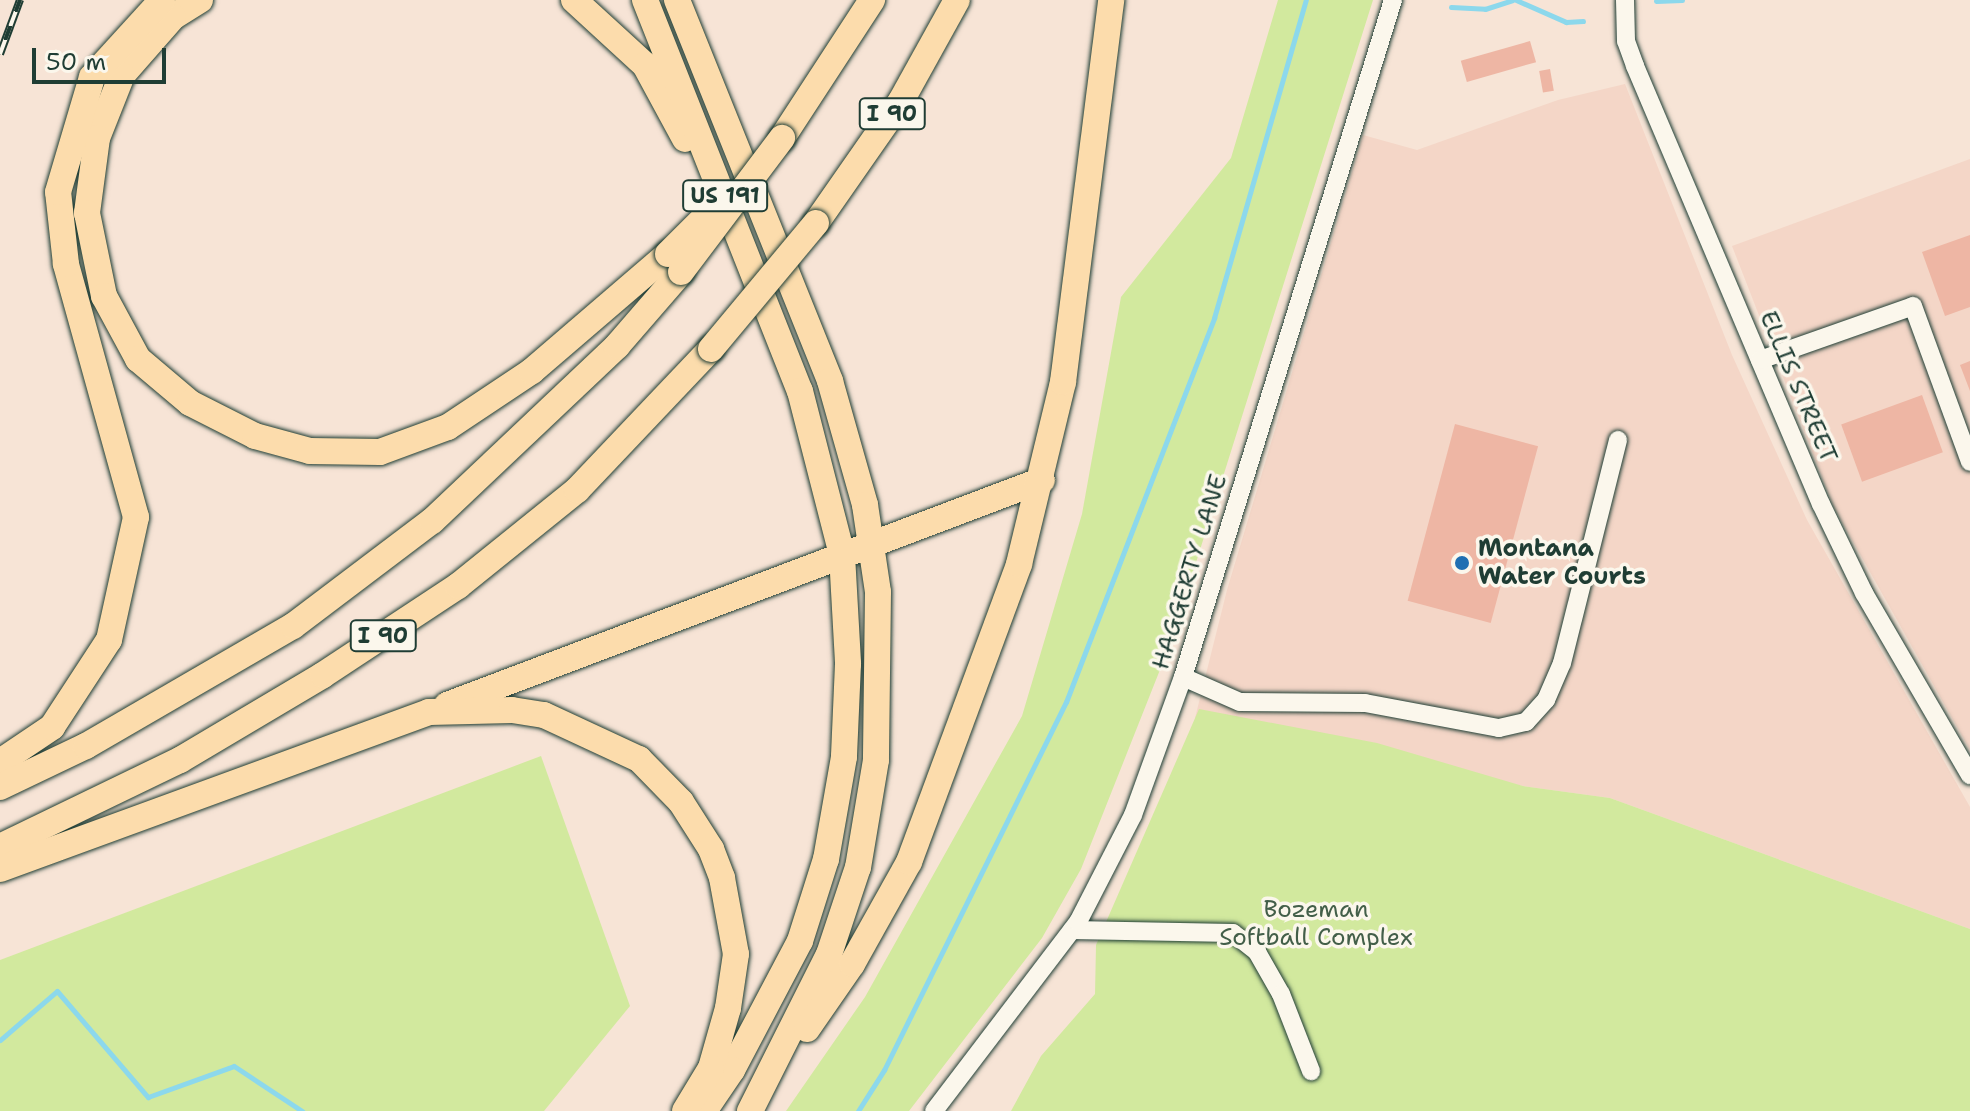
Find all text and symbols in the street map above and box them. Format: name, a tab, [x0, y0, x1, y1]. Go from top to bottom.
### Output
scale bar	[36, 32, 170, 82]
text: 50 m	[46, 46, 106, 78]
road number: I 90	[858, 96, 926, 132]
road number: US 191	[681, 178, 769, 214]
street label: ELLIS STREET	[1753, 307, 1843, 467]
street label: HAGGERTY LANE	[1147, 471, 1233, 673]
place label: Montana Water Courts	[1478, 535, 1646, 591]
marker: Montana Water Courts	[1453, 554, 1471, 572]
road number: I 90	[349, 618, 417, 654]
park label: Bozeman Softball Complex	[1219, 896, 1413, 952]

